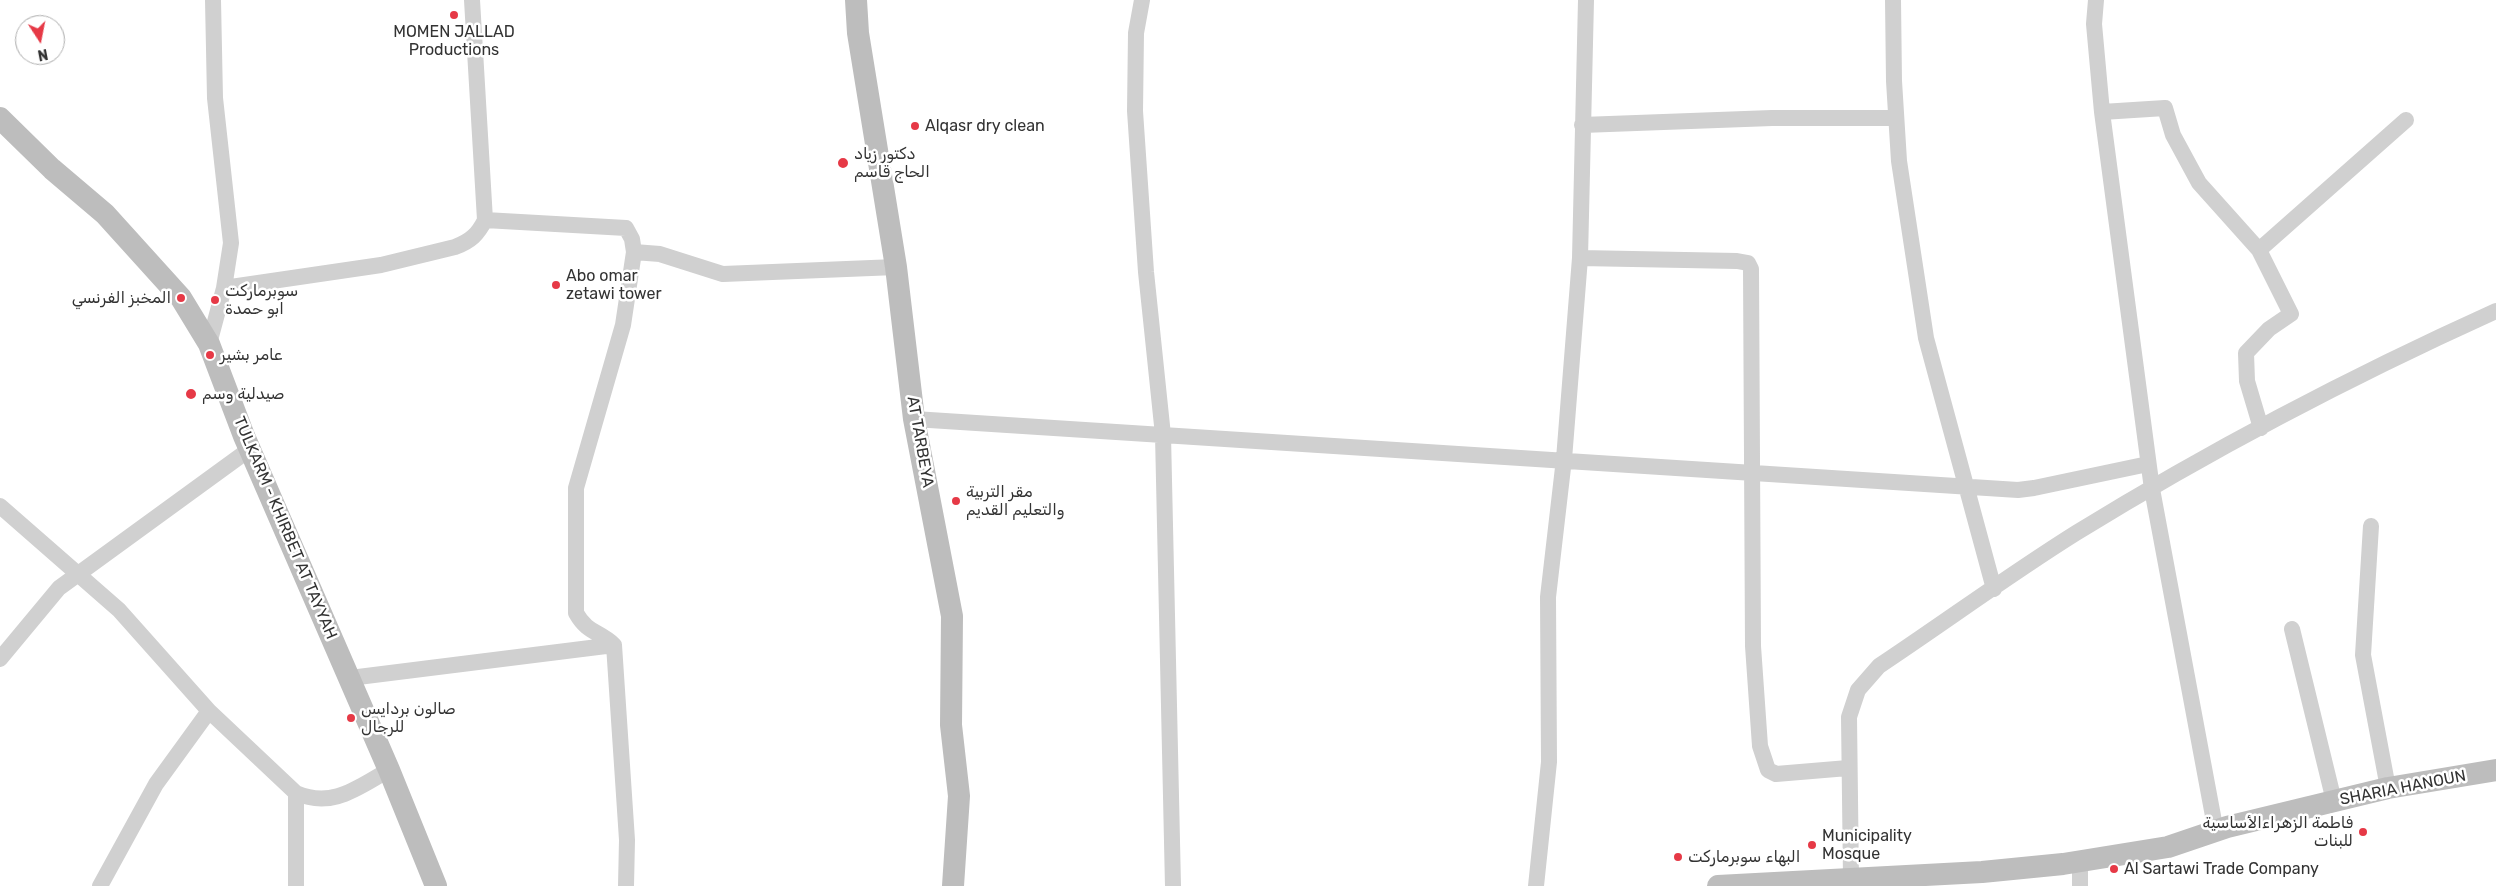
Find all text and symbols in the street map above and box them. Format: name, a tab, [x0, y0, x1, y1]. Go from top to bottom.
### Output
marker: MOMEN JALLAD Productions	[448, 9, 460, 21]
north arrow	[15, 15, 65, 65]
place label: MOMEN JALLAD Productions	[393, 22, 515, 60]
text: N	[36, 45, 49, 64]
place label: Alqasr dry clean	[925, 116, 1045, 136]
marker: Alqasr dry clean	[909, 120, 921, 132]
place label: دكتور زياد الحاج قاسم	[854, 144, 930, 182]
marker: دكتور زياد الحاج قاسم	[836, 156, 850, 170]
place label: Abo omar zetawi tower	[566, 266, 661, 304]
marker: Abo omar zetawi tower	[550, 279, 562, 291]
place label: سوبرماركت ابو حمدة	[225, 281, 298, 319]
place label: المخبز الفرنسي	[72, 288, 171, 308]
marker: المخبز الفرنسي	[175, 292, 187, 304]
marker: سوبرماركت ابو حمدة	[209, 294, 221, 306]
place label: عامر بشير	[220, 345, 282, 365]
marker: عامر بشير	[204, 349, 216, 361]
place label: صيدلية وسم	[202, 384, 284, 404]
marker: صيدلية وسم	[184, 387, 198, 401]
street label: AT TARBEYA	[903, 395, 937, 489]
street label: TULKARM - KHIRBET AT TAYYAH	[229, 414, 341, 642]
place label: مقر التربية والتعليم القديم	[966, 482, 1065, 520]
marker: مقر التربية والتعليم القديم	[950, 495, 962, 507]
place label: صالون بردايس للرجال	[361, 699, 456, 737]
marker: صالون بردايس للرجال	[345, 712, 357, 724]
street label: SHARIA HANOUN	[2338, 766, 2468, 810]
place label: فاطمة الزهراءالأساسية للبنات	[2202, 813, 2353, 851]
place label: Municipality Mosque	[1822, 826, 1912, 864]
marker: فاطمة الزهراءالأساسية للبنات	[2357, 826, 2369, 838]
marker: Municipality Mosque	[1806, 839, 1818, 851]
place label: البهاء سوبرماركت	[1688, 847, 1800, 867]
marker: البهاء سوبرماركت	[1672, 851, 1684, 863]
place label: Al Sartawi Trade Company	[2124, 859, 2319, 879]
marker: Al Sartawi Trade Company	[2108, 863, 2120, 875]

